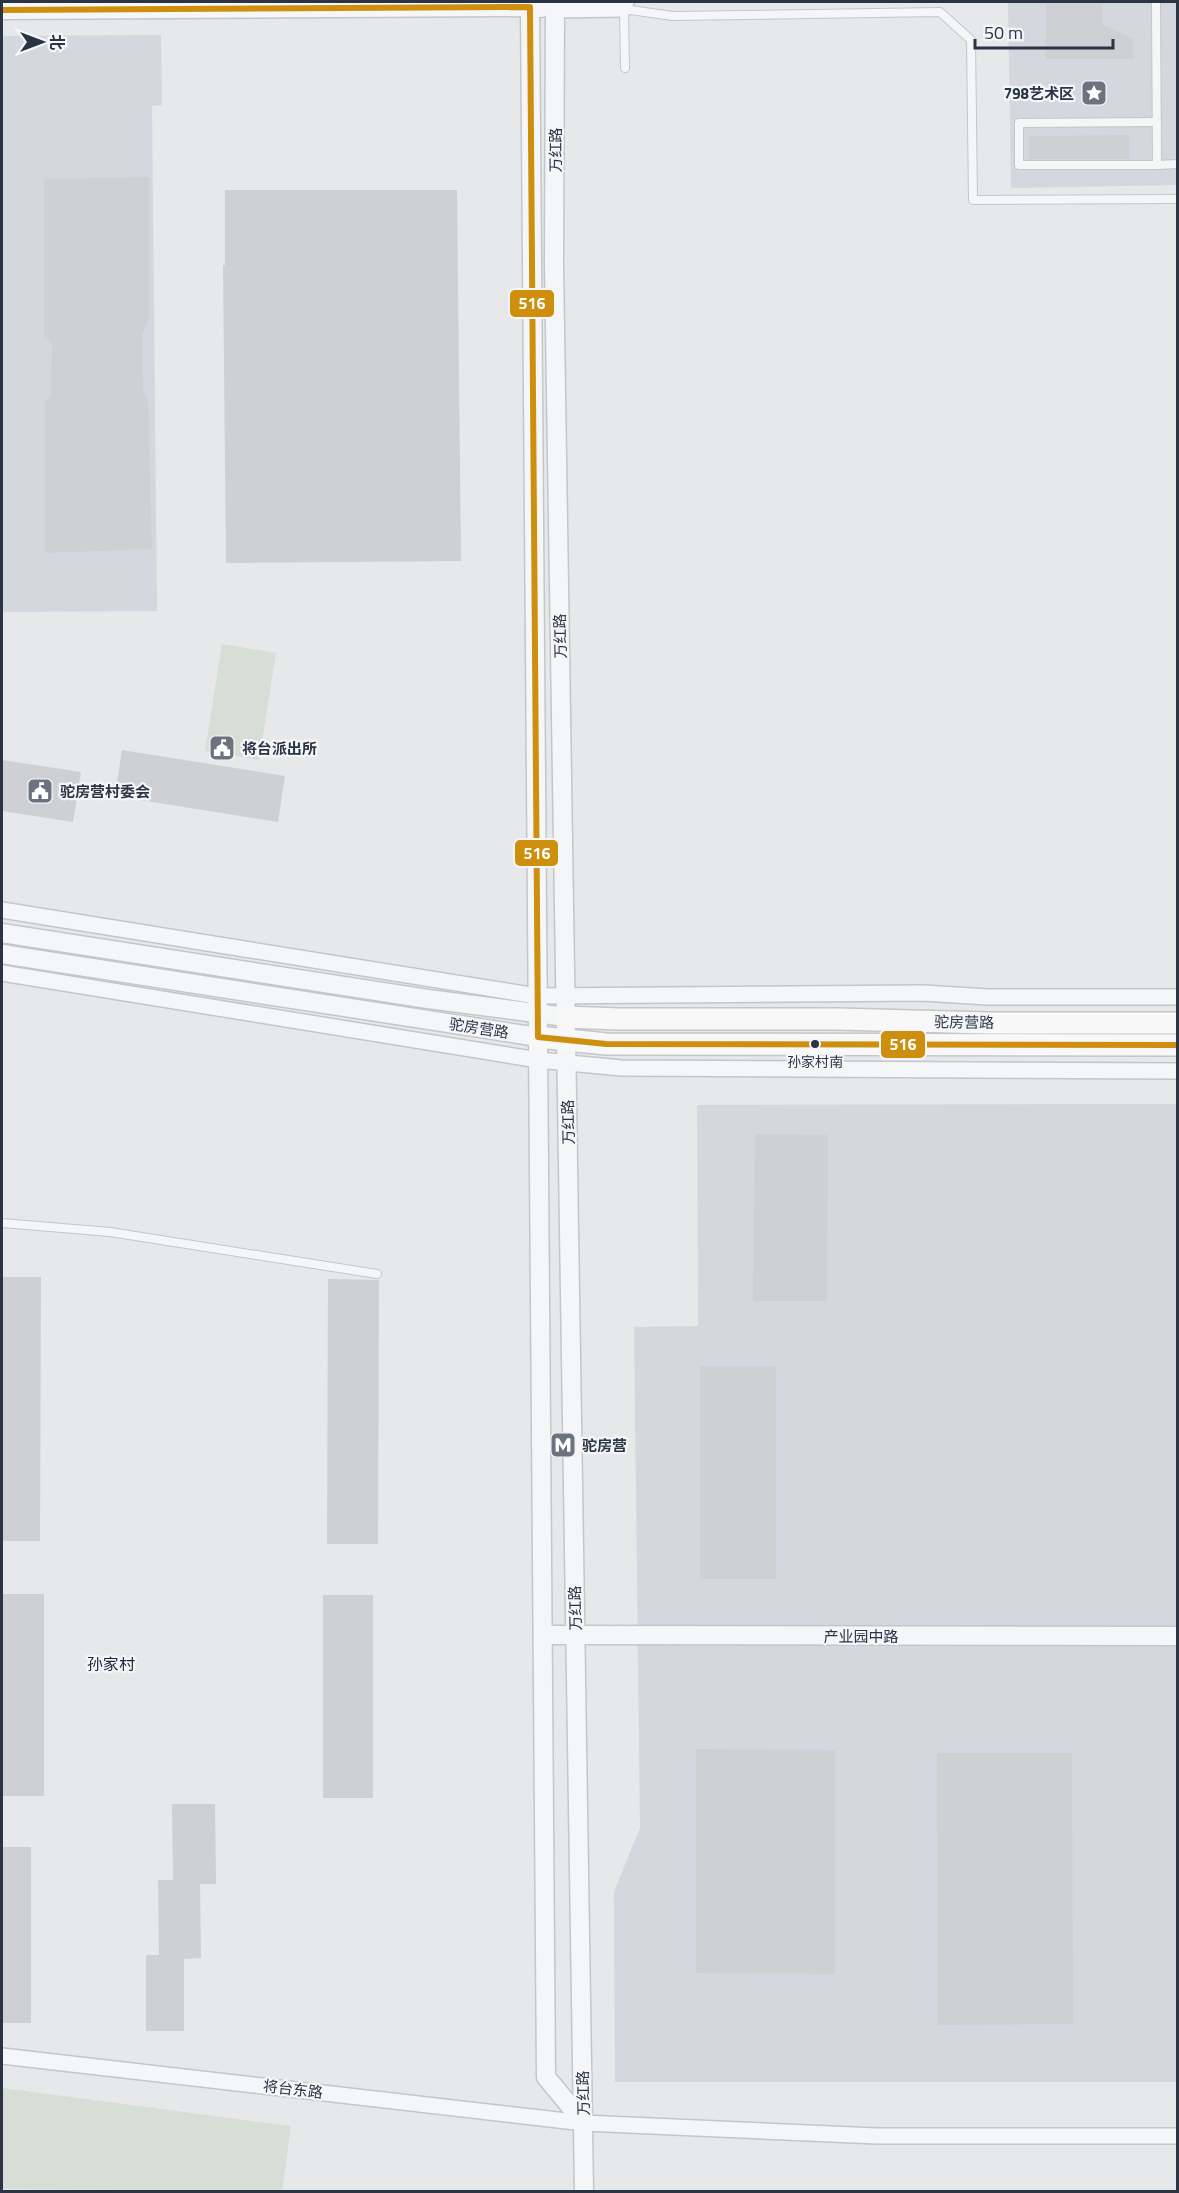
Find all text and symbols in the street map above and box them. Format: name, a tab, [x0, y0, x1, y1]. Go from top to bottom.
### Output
north arrow	[12, 12, 72, 72]
scale bar	[975, 12, 1113, 50]
text: 50 m	[984, 19, 1023, 46]
text: 北	[45, 34, 69, 50]
place icon: 798艺术区	[1079, 78, 1109, 108]
place label: 798艺术区	[1004, 82, 1074, 105]
street label: 万红路	[544, 127, 567, 173]
line badge: 516	[509, 289, 555, 318]
text: 516	[519, 291, 545, 315]
street label: 万红路	[548, 613, 572, 659]
public building icon: 将台派出所	[207, 733, 237, 763]
place label: 将台派出所	[242, 737, 317, 760]
public building icon: 驼房营村委会	[25, 776, 55, 806]
place label: 驼房营村委会	[60, 780, 150, 803]
line badge: 516	[514, 839, 559, 867]
text: 516	[524, 841, 550, 865]
street label: 驼房营路	[934, 1010, 994, 1034]
street label: 驼房营路	[448, 1012, 510, 1044]
line badge: 516	[880, 1030, 926, 1059]
text: 516	[890, 1032, 916, 1056]
marker: 孙家村南	[809, 1038, 821, 1050]
place label: 孙家村南	[787, 1051, 843, 1072]
street label: 万红路	[556, 1099, 580, 1145]
metro station icon: 驼房营	[548, 1430, 578, 1460]
place label: 驼房营	[582, 1434, 627, 1457]
street label: 万红路	[563, 1585, 587, 1631]
street label: 产业园中路	[823, 1625, 899, 1648]
district label: 孙家村	[87, 1652, 135, 1676]
street label: 万红路	[571, 2070, 595, 2116]
street label: 将台东路	[262, 2074, 324, 2104]

